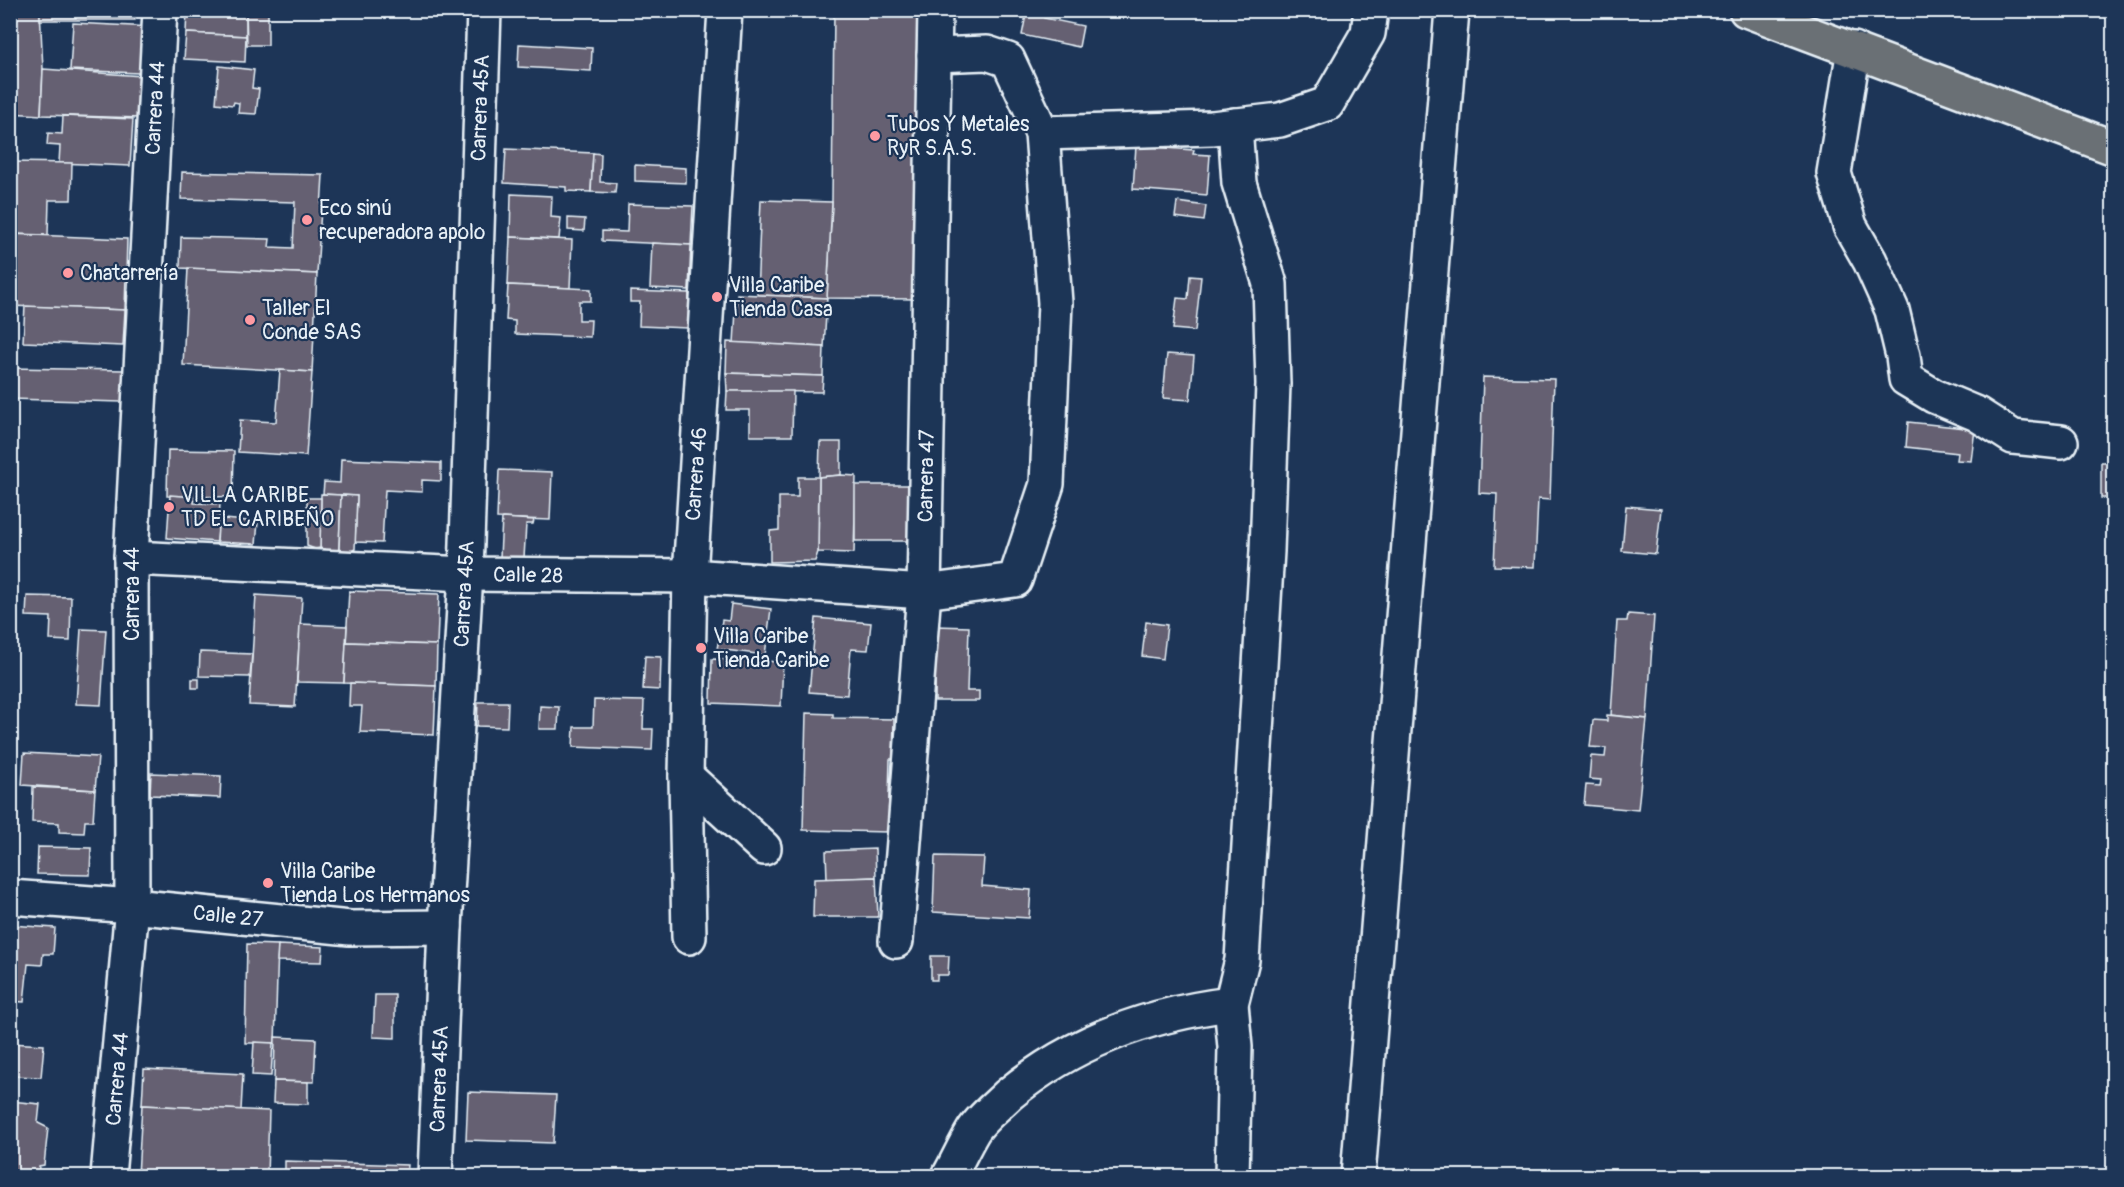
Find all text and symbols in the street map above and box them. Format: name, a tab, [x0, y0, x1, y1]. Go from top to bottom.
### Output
street label: Carrera 45A	[465, 54, 496, 162]
street label: Carrera 44	[140, 60, 171, 156]
place label: Tubos Y Metales RyR S.A.S.	[887, 111, 1030, 162]
marker: Tubos Y Metales RyR S.A.S.	[868, 129, 882, 143]
place label: Eco sinú recuperadora apolo	[319, 195, 485, 246]
marker: Eco sinú recuperadora apolo	[300, 213, 314, 227]
place label: Chatarrería	[80, 260, 178, 287]
marker: Chatarrería	[61, 266, 75, 280]
place label: Villa Caribe Tienda Casa	[729, 272, 833, 323]
marker: Villa Caribe Tienda Casa	[710, 290, 724, 304]
place label: Taller El Conde SAS	[262, 295, 361, 346]
marker: Taller El Conde SAS	[243, 313, 257, 327]
street label: Carrera 46	[680, 426, 713, 522]
street label: Carrera 47	[912, 429, 941, 523]
place label: VILLA CARIBE TD EL CARIBEÑO	[181, 482, 334, 533]
marker: VILLA CARIBE TD EL CARIBEÑO	[162, 500, 176, 514]
street label: Carrera 45A	[448, 540, 481, 648]
street label: Carrera 44	[119, 547, 146, 641]
street label: Calle 28	[493, 561, 563, 590]
place label: Villa Caribe Tienda Caribe	[713, 623, 830, 674]
marker: Villa Caribe Tienda Caribe	[694, 641, 708, 655]
place label: Villa Caribe Tienda Los Hermanos	[280, 858, 471, 909]
marker: Villa Caribe Tienda Los Hermanos	[261, 876, 275, 890]
street label: Calle 27	[191, 899, 264, 934]
street label: Carrera 45A	[424, 1025, 455, 1133]
street label: Carrera 44	[100, 1031, 135, 1127]

